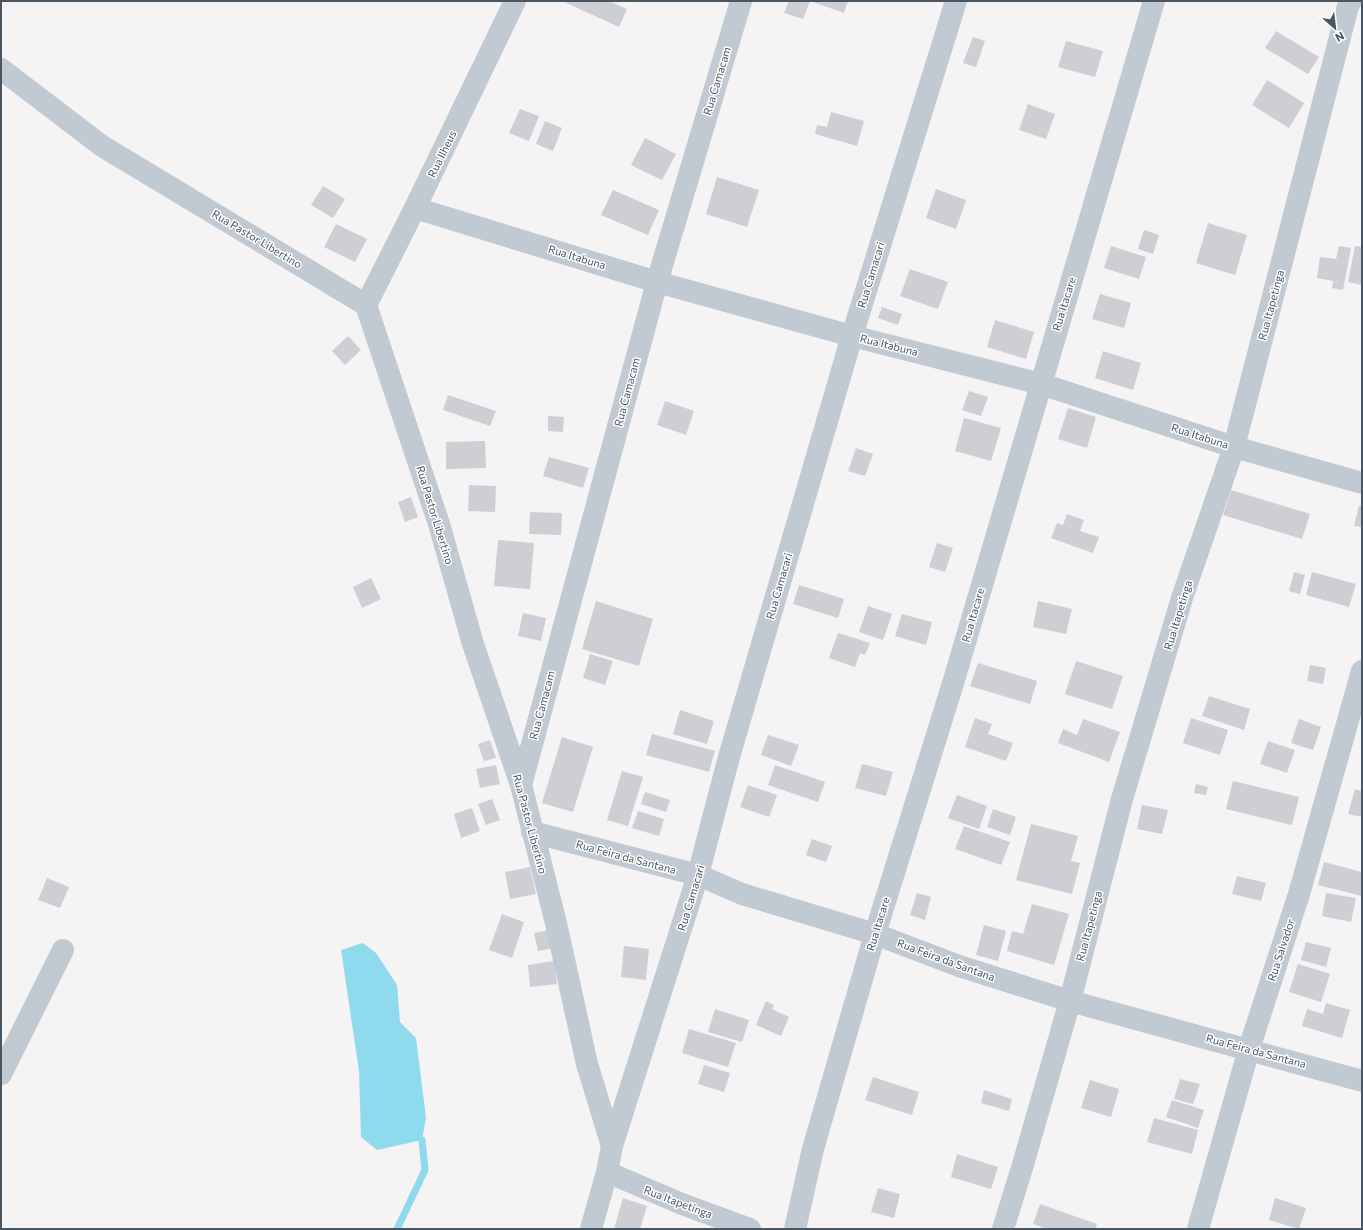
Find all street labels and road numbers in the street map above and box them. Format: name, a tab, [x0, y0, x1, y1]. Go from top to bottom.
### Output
street label: Rua Camacam	[700, 45, 733, 117]
street label: Rua Ilheus	[425, 128, 458, 179]
street label: Rua Pastor Libertino	[210, 207, 305, 271]
street label: Rua Camacari	[854, 240, 887, 309]
street label: Rua Itabuna	[547, 242, 607, 271]
street label: Rua Itapetinga	[1255, 268, 1286, 341]
street label: Rua Itacare	[1049, 275, 1078, 332]
street label: Rua Itabuna	[859, 331, 919, 358]
street label: Rua Camacam	[611, 356, 642, 428]
street label: Rua Itabuna	[1170, 420, 1230, 451]
street label: Rua Pastor Libertino	[414, 464, 457, 566]
street label: Rua Camacari	[763, 551, 794, 621]
street label: Rua Itapetinga	[1161, 578, 1194, 651]
street label: Rua Itacare	[959, 586, 987, 644]
street label: Rua Camacam	[526, 669, 557, 741]
street label: Rua Pastor Libertino	[511, 773, 550, 875]
street label: Rua Feira da Santana	[575, 837, 678, 876]
street label: Rua Camacari	[674, 863, 707, 932]
street label: Rua Itapetinga	[1073, 889, 1104, 962]
street label: Rua Itacare	[863, 895, 892, 952]
street label: Rua Salvador	[1264, 916, 1297, 983]
street label: Rua Feira da Santana	[895, 936, 997, 983]
street label: Rua Feira da Santana	[1205, 1031, 1308, 1070]
street label: Rua Itapetinga	[642, 1183, 714, 1221]

